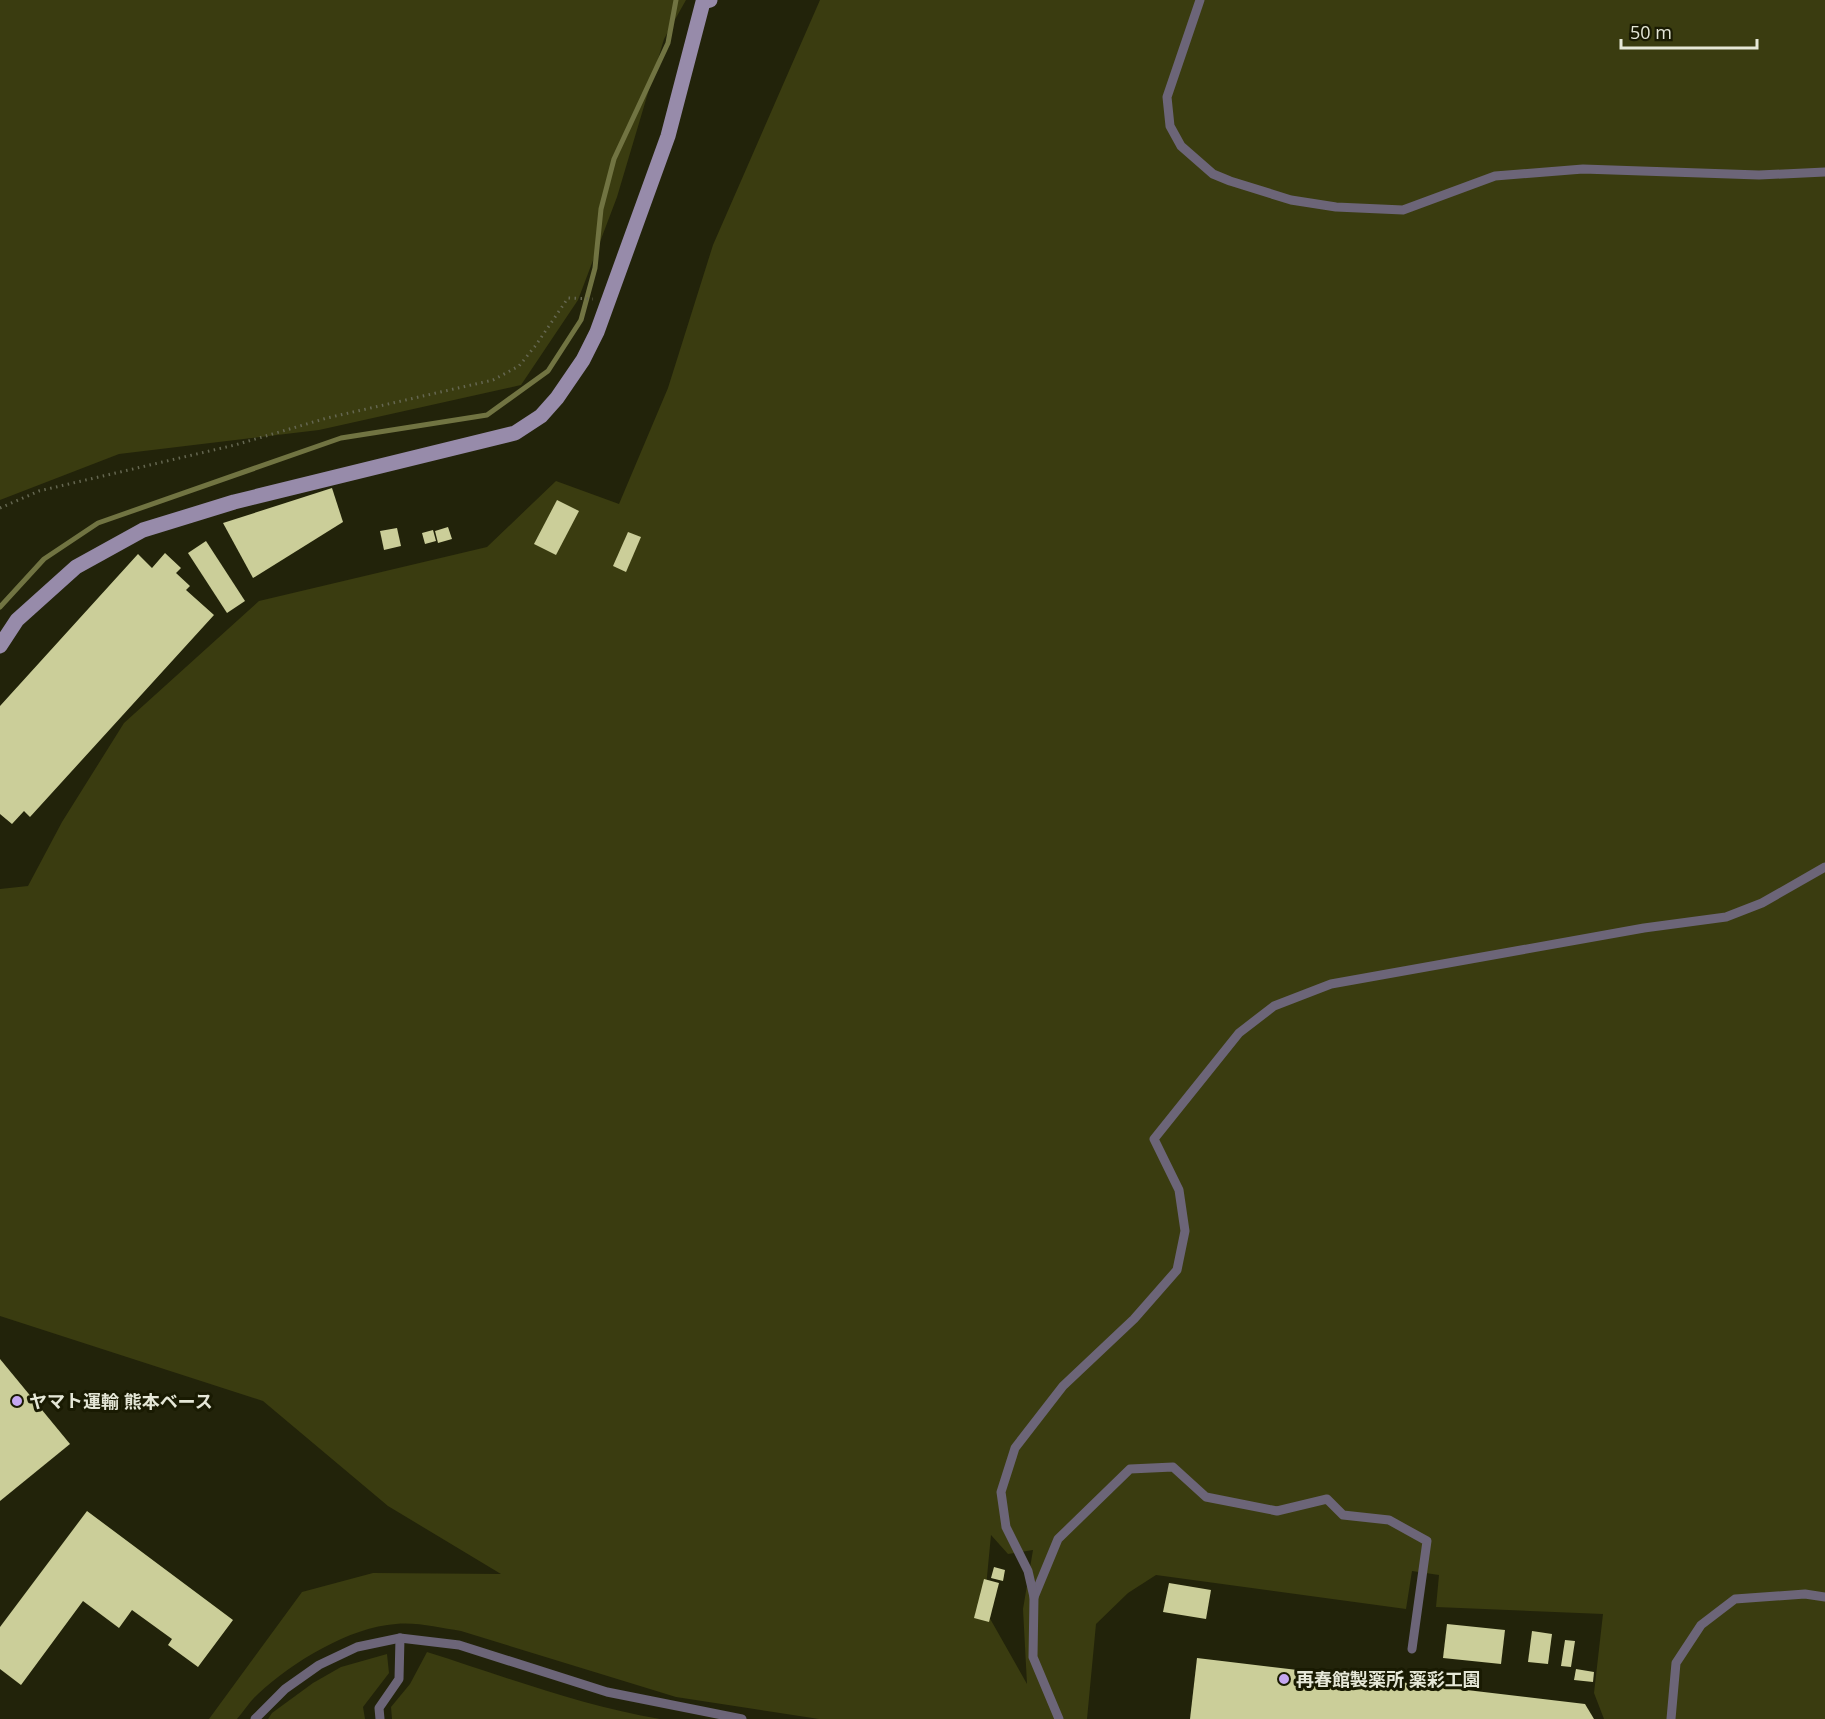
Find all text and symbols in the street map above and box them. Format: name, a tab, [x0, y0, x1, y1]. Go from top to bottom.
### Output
scale bar	[1621, 12, 1758, 50]
text: 50 m	[1630, 20, 1672, 44]
place label: ヤマト運輸 熊本ベース	[29, 1389, 213, 1413]
marker: ヤマト運輸 熊本ベース	[10, 1394, 24, 1408]
place label: 再春館製薬所 薬彩工園	[1296, 1667, 1481, 1691]
marker: 再春館製薬所 薬彩工園	[1277, 1672, 1291, 1686]

